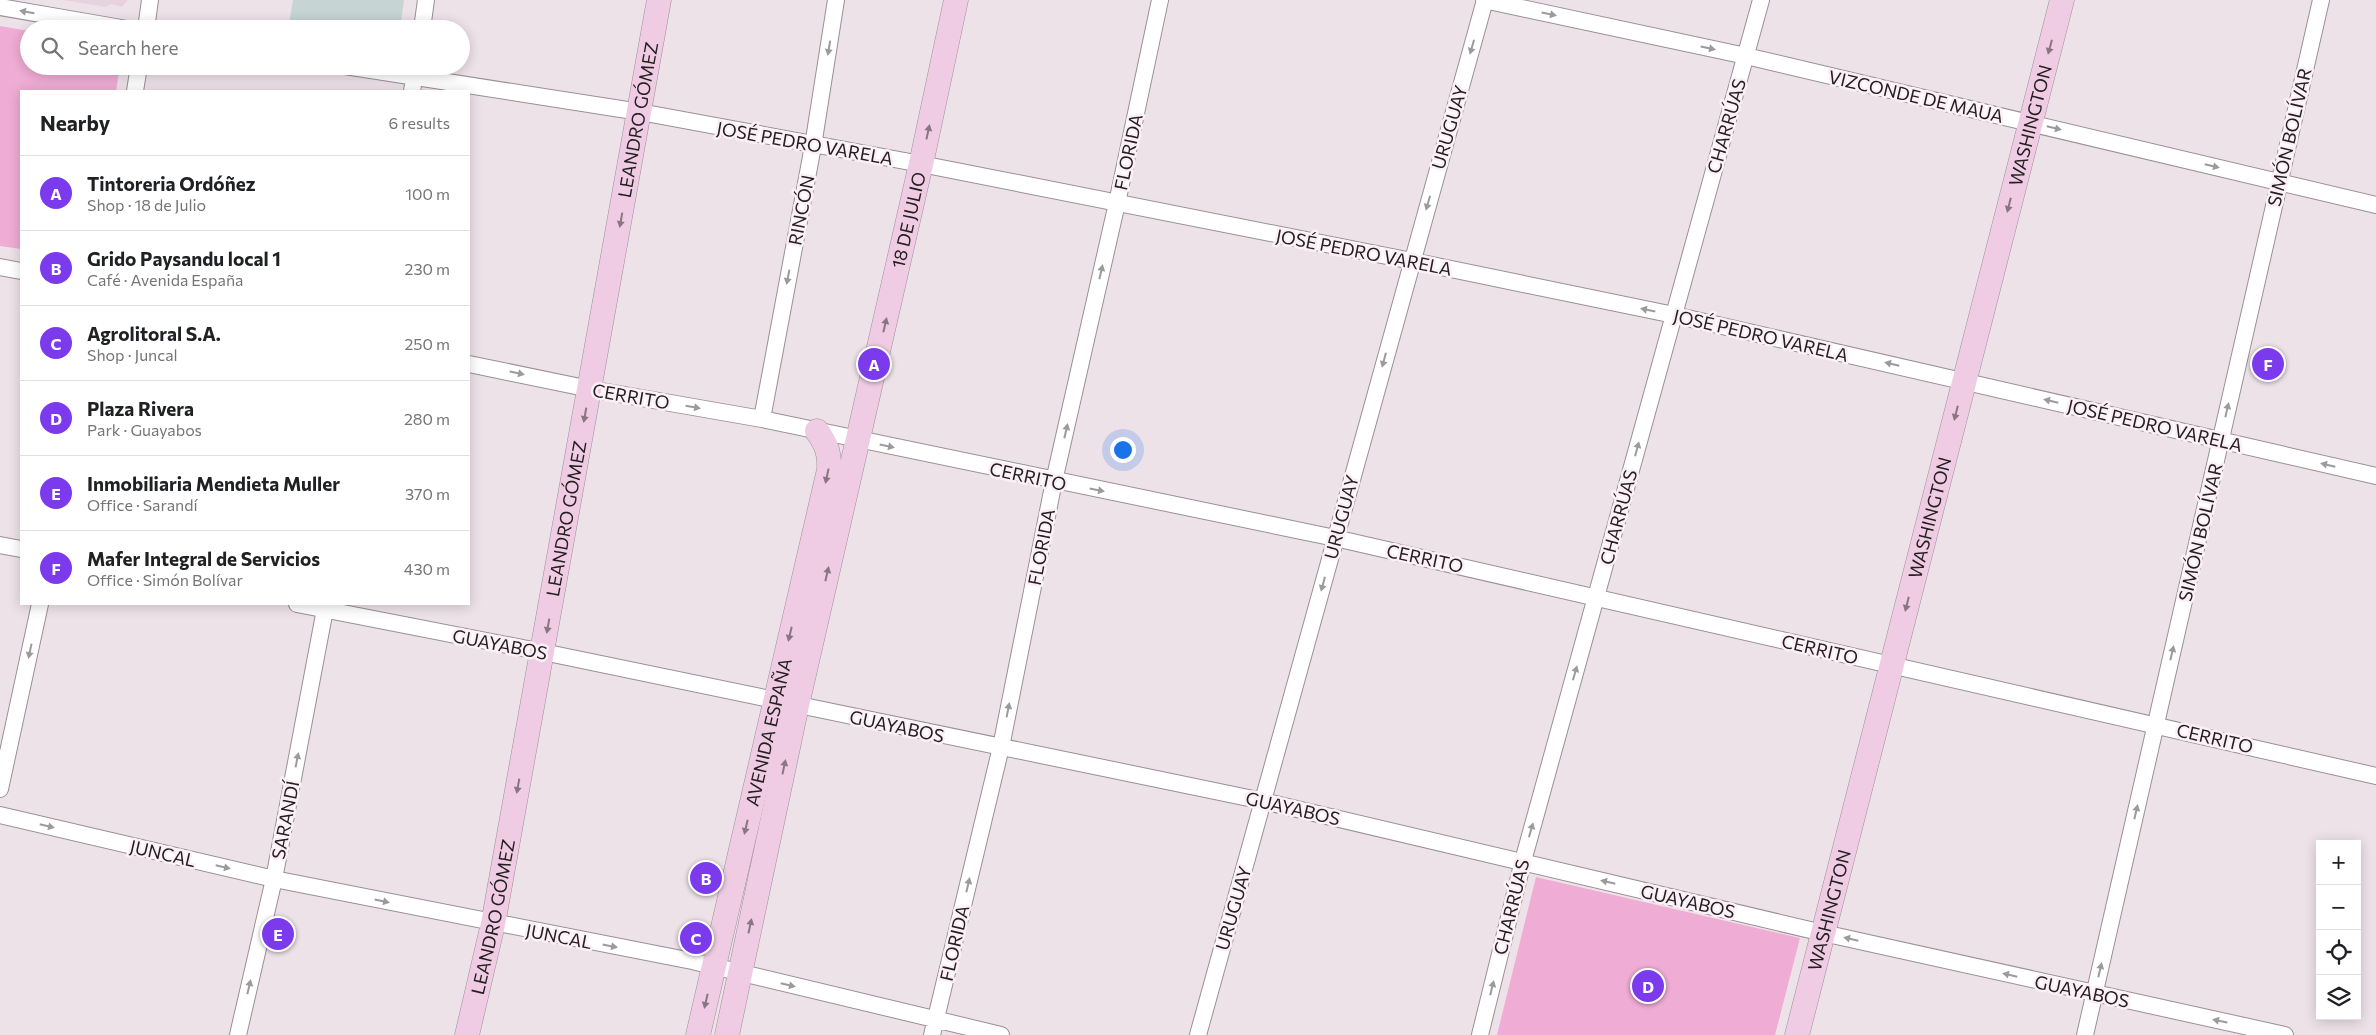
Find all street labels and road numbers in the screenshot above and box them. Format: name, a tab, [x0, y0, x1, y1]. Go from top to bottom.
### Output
street label: LEANDRO GÓMEZ	[613, 40, 662, 200]
street label: WASHINGTON	[2004, 62, 2056, 188]
street label: VIZCONDE DE MAUA	[1826, 65, 2006, 127]
street label: SIMÓN BOLÍVAR	[2262, 66, 2316, 208]
street label: CHARRÚAS	[1702, 76, 1750, 176]
street label: URUGUAY	[1427, 82, 1472, 172]
street label: FLORIDA	[1109, 112, 1147, 192]
street label: JOSÉ PEDRO VARELA	[715, 117, 895, 169]
street label: 18 DE JULIO	[887, 170, 930, 270]
street label: RINCÓN	[783, 173, 819, 247]
street label: JOSÉ PEDRO VARELA	[1274, 224, 1454, 280]
street label: JOSÉ PEDRO VARELA	[1671, 304, 1851, 366]
street label: CERRITO	[591, 378, 671, 414]
street label: JOSÉ PEDRO VARELA	[2065, 394, 2245, 456]
street label: LEANDRO GÓMEZ	[541, 439, 591, 598]
street label: WASHINGTON	[1903, 455, 1956, 581]
street label: CERRITO	[988, 457, 1068, 495]
street label: SIMÓN BOLÍVAR	[2173, 461, 2227, 603]
street label: CHARRÚAS	[1595, 467, 1641, 567]
street label: URUGUAY	[1319, 472, 1363, 562]
street label: FLORIDA	[1023, 507, 1059, 587]
street label: CERRITO	[1385, 539, 1465, 577]
street label: GUAYABOS	[451, 624, 549, 664]
street label: CERRITO	[1780, 630, 1860, 668]
street label: AVENIDA ESPAÑA	[740, 656, 796, 808]
street label: GUAYABOS	[848, 705, 946, 747]
street label: CERRITO	[2175, 719, 2255, 757]
street label: SARANDÍ	[267, 778, 304, 861]
street label: GUAYABOS	[1244, 786, 1342, 830]
street label: JUNCAL	[128, 835, 198, 871]
street label: LEANDRO GÓMEZ	[466, 837, 519, 997]
street label: WASHINGTON	[1803, 847, 1855, 973]
street label: CHARRÚAS	[1489, 857, 1533, 957]
street label: URUGUAY	[1211, 863, 1256, 953]
street label: GUAYABOS	[1639, 879, 1737, 923]
street label: FLORIDA	[935, 903, 973, 983]
street label: JUNCAL	[524, 919, 594, 953]
street label: GUAYABOS	[2033, 970, 2131, 1012]

